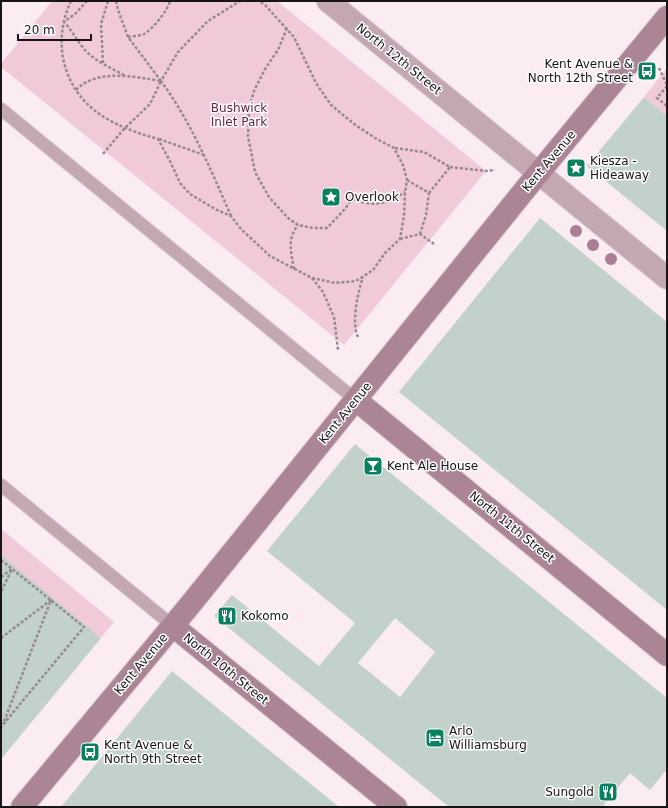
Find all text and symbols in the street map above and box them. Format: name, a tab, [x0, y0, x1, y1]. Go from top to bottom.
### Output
scale bar	[18, 16, 91, 42]
street label: North 12th Street	[354, 20, 445, 98]
text: 20 m	[24, 23, 55, 37]
place label: Kent Avenue & North 12th Street	[528, 57, 633, 85]
bus stop icon: Kent Avenue & North 12th Street	[636, 60, 658, 82]
park label: Bushwick Inlet Park	[211, 101, 267, 129]
street label: Kent Avenue	[519, 128, 579, 194]
place label: Kiesza - Hideaway	[590, 154, 649, 182]
place icon: Kiesza - Hideaway	[565, 157, 587, 179]
place icon: Overlook	[320, 186, 342, 208]
place label: Overlook	[345, 190, 399, 204]
street label: Kent Avenue	[316, 379, 374, 447]
bar icon: Kent Ale House	[362, 455, 384, 477]
place label: Kent Ale House	[387, 459, 478, 473]
street label: North 11th Street	[467, 488, 558, 566]
restaurant icon: Kokomo	[216, 605, 238, 627]
place label: Kokomo	[241, 609, 289, 623]
street label: North 10th Street	[181, 630, 272, 708]
street label: Kent Avenue	[111, 631, 171, 697]
place label: Arlo Williamsburg	[449, 724, 527, 752]
hotel icon: Arlo Williamsburg	[424, 727, 446, 749]
place label: Kent Avenue & North 9th Street	[104, 738, 202, 766]
bus stop icon: Kent Avenue & North 9th Street	[79, 741, 101, 763]
restaurant icon: Sungold	[597, 781, 619, 803]
place label: Sungold	[545, 785, 594, 799]

